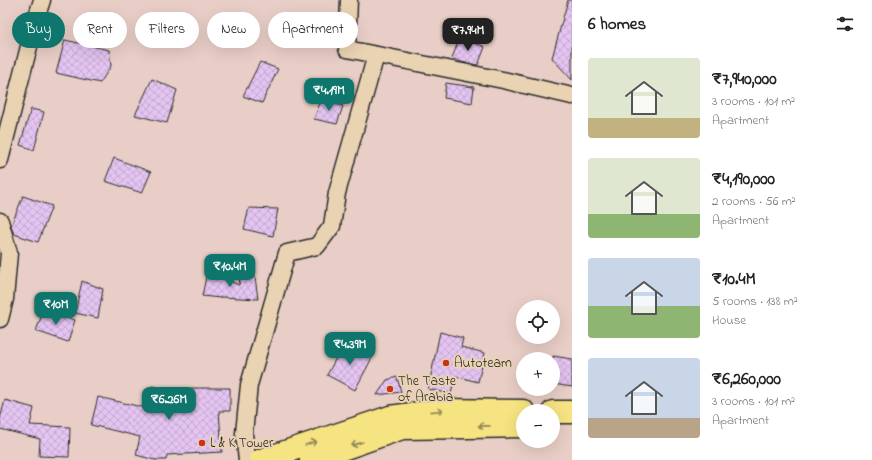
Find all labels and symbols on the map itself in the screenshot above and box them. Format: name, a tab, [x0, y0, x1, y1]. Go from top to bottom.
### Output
pin: ₹7.94M	[435, 18, 501, 52]
pin: ₹4.19M	[296, 78, 362, 112]
pin: ₹10.4M	[197, 254, 263, 288]
pin: ₹10M	[32, 292, 80, 326]
pin: ₹4.39M	[317, 332, 383, 366]
place label: Autoteam	[454, 353, 512, 374]
marker: Autoteam	[441, 358, 451, 368]
place label: The Taste of Arabia	[398, 371, 457, 408]
marker: The Taste of Arabia	[385, 384, 395, 394]
pin: ₹6.26M	[136, 387, 202, 421]
one-way arrow	[430, 407, 443, 415]
one-way arrow	[478, 423, 491, 430]
place label: L & K Tower	[210, 433, 274, 454]
marker: L & K Tower	[197, 438, 207, 448]
one-way arrow	[305, 438, 317, 446]
one-way arrow	[351, 440, 363, 448]

